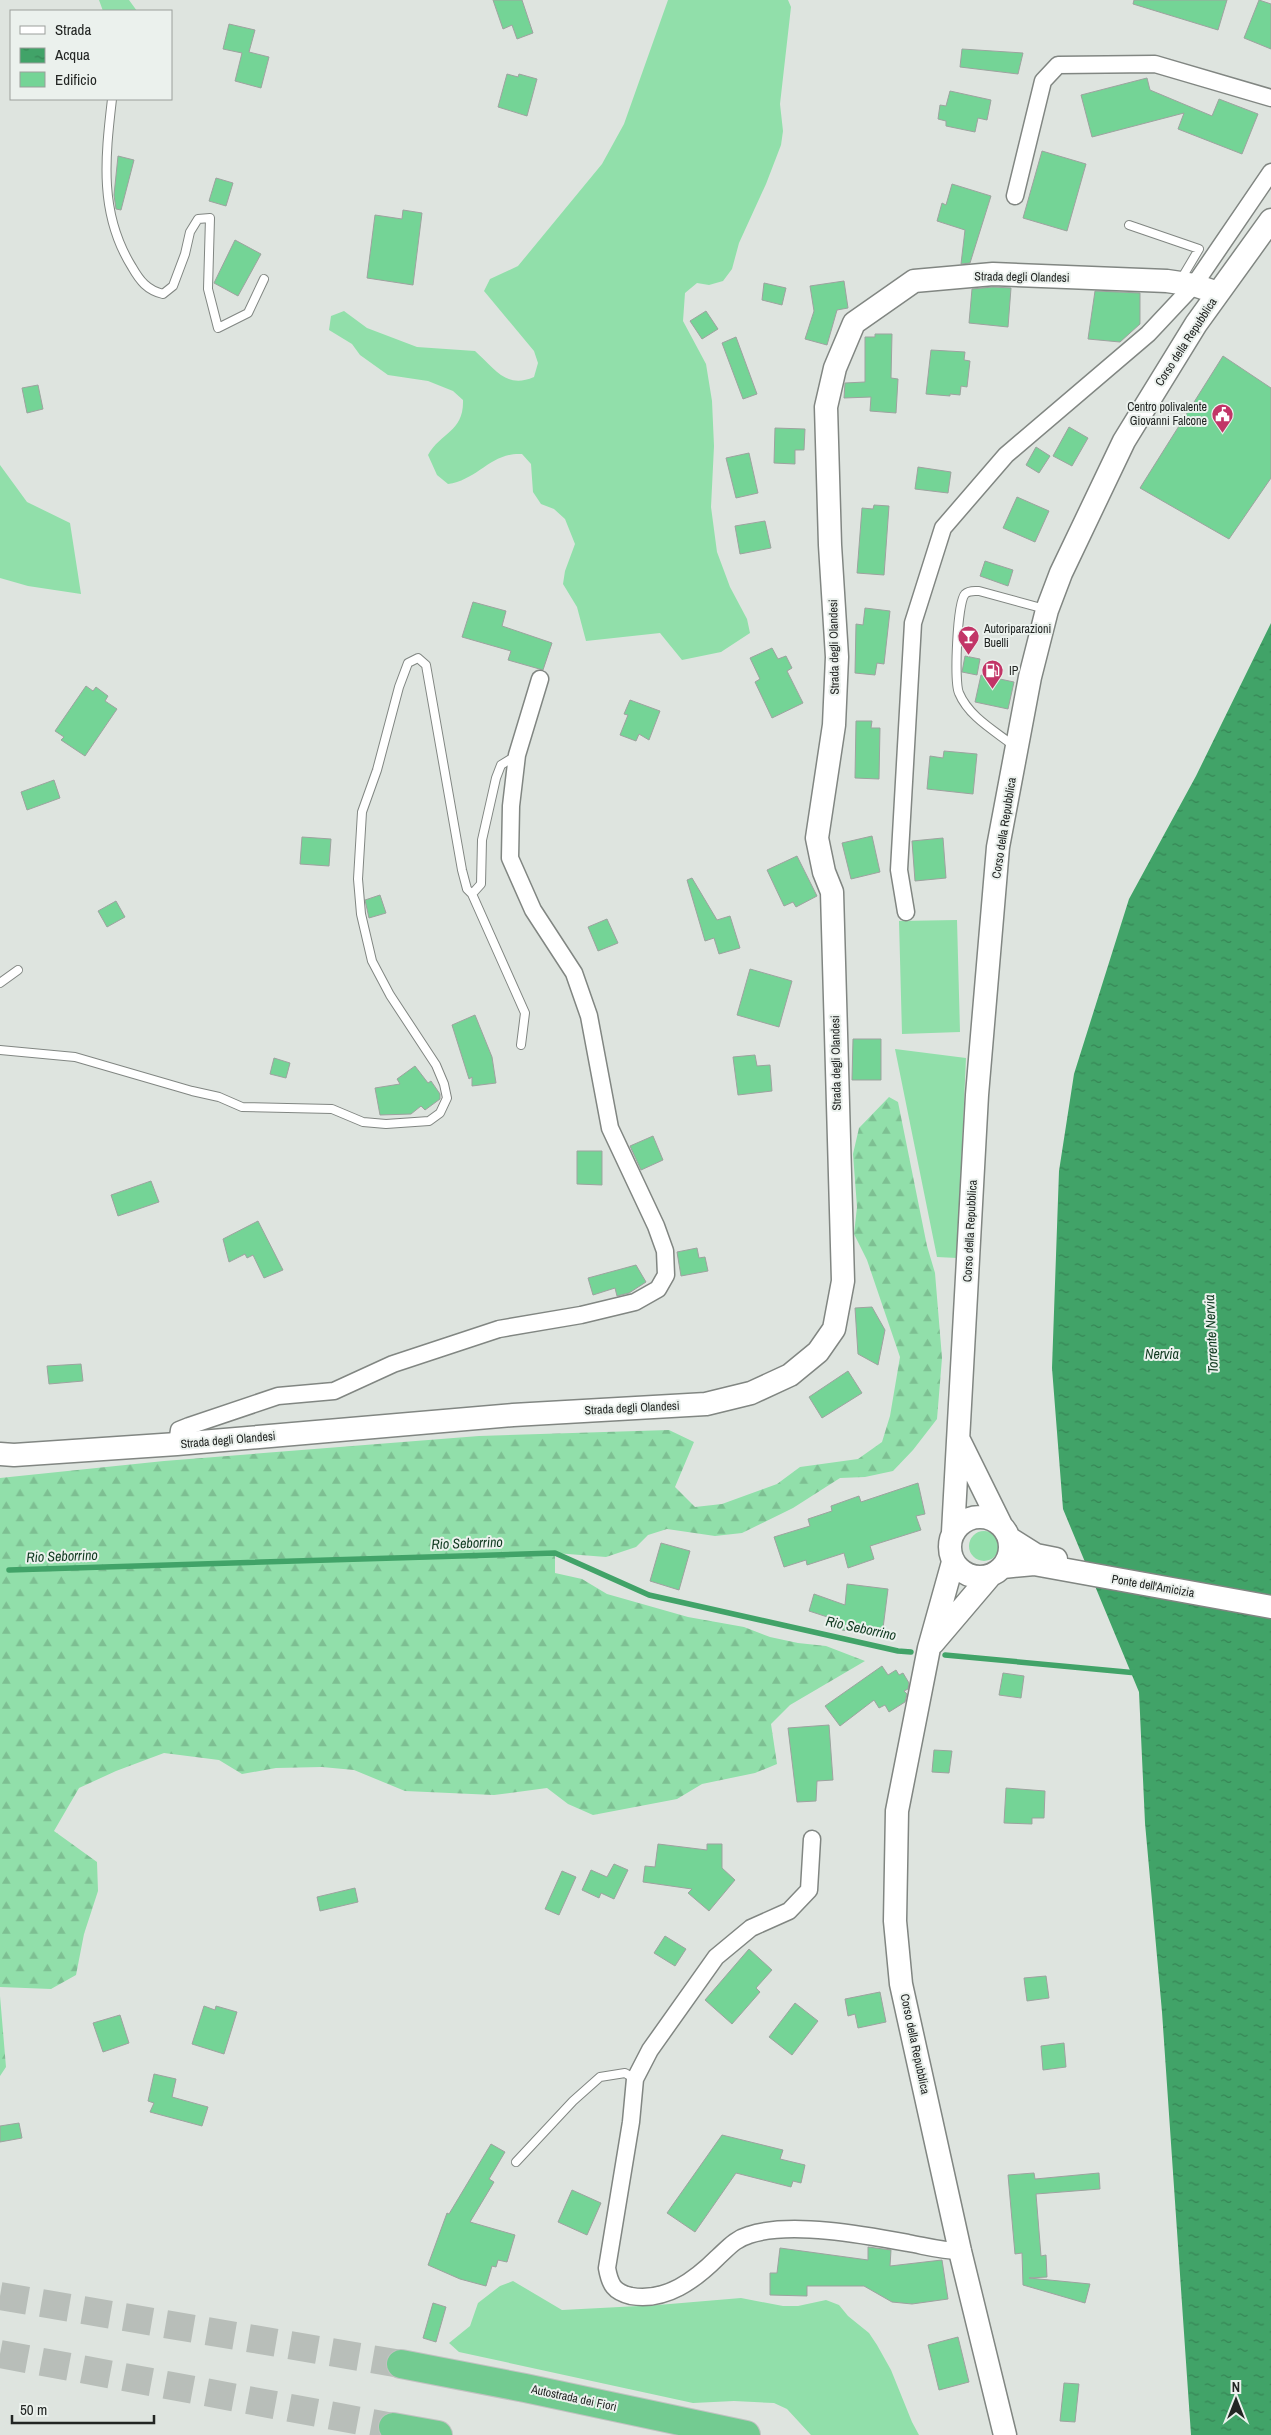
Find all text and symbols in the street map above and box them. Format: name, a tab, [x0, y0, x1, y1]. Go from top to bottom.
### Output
legend	[10, 10, 172, 100]
text: Strada	[55, 19, 91, 40]
text: Acqua	[54, 44, 90, 65]
text: Edificio	[55, 69, 97, 90]
street label: Strada degli Olandesi	[974, 268, 1070, 286]
street label: Corso della Repubblica	[1151, 294, 1221, 389]
place label: Centro polivalente Giovanni Falcone	[1127, 399, 1207, 429]
public building icon: Centro polivalente Giovanni Falcone	[1211, 402, 1235, 433]
street label: Strada degli Olandesi	[825, 599, 843, 695]
place label: Autoriparazioni Buelli	[983, 621, 1051, 651]
bar icon: Autoriparazioni Buelli	[956, 624, 980, 655]
fuel station icon: IP	[981, 659, 1005, 690]
place label: IP	[1009, 663, 1019, 679]
street label: Corso della Repubblica	[988, 776, 1020, 880]
street label: Strada degli Olandesi	[827, 1015, 845, 1111]
street label: Corso della Repubblica	[959, 1179, 981, 1282]
water label: Torrente Nervia	[1200, 1294, 1222, 1374]
water label: Nervia	[1145, 1345, 1179, 1363]
street label: Strada degli Olandesi	[584, 1398, 680, 1418]
street label: Strada degli Olandesi	[180, 1428, 276, 1452]
water label: Rio Seborrino	[431, 1533, 503, 1553]
water label: Rio Seborrino	[26, 1546, 98, 1566]
street label: Ponte dell'Amicizia	[1110, 1571, 1196, 1601]
water label: Rio Seborrino	[824, 1612, 898, 1644]
street label: Corso della Repubblica	[897, 1992, 934, 2096]
north arrow	[1211, 2375, 1261, 2425]
text: N	[1232, 2378, 1240, 2396]
street label: Autostrada dei Fiori	[529, 2381, 618, 2415]
scale bar	[12, 2392, 155, 2424]
text: 50 m	[20, 2399, 47, 2420]

